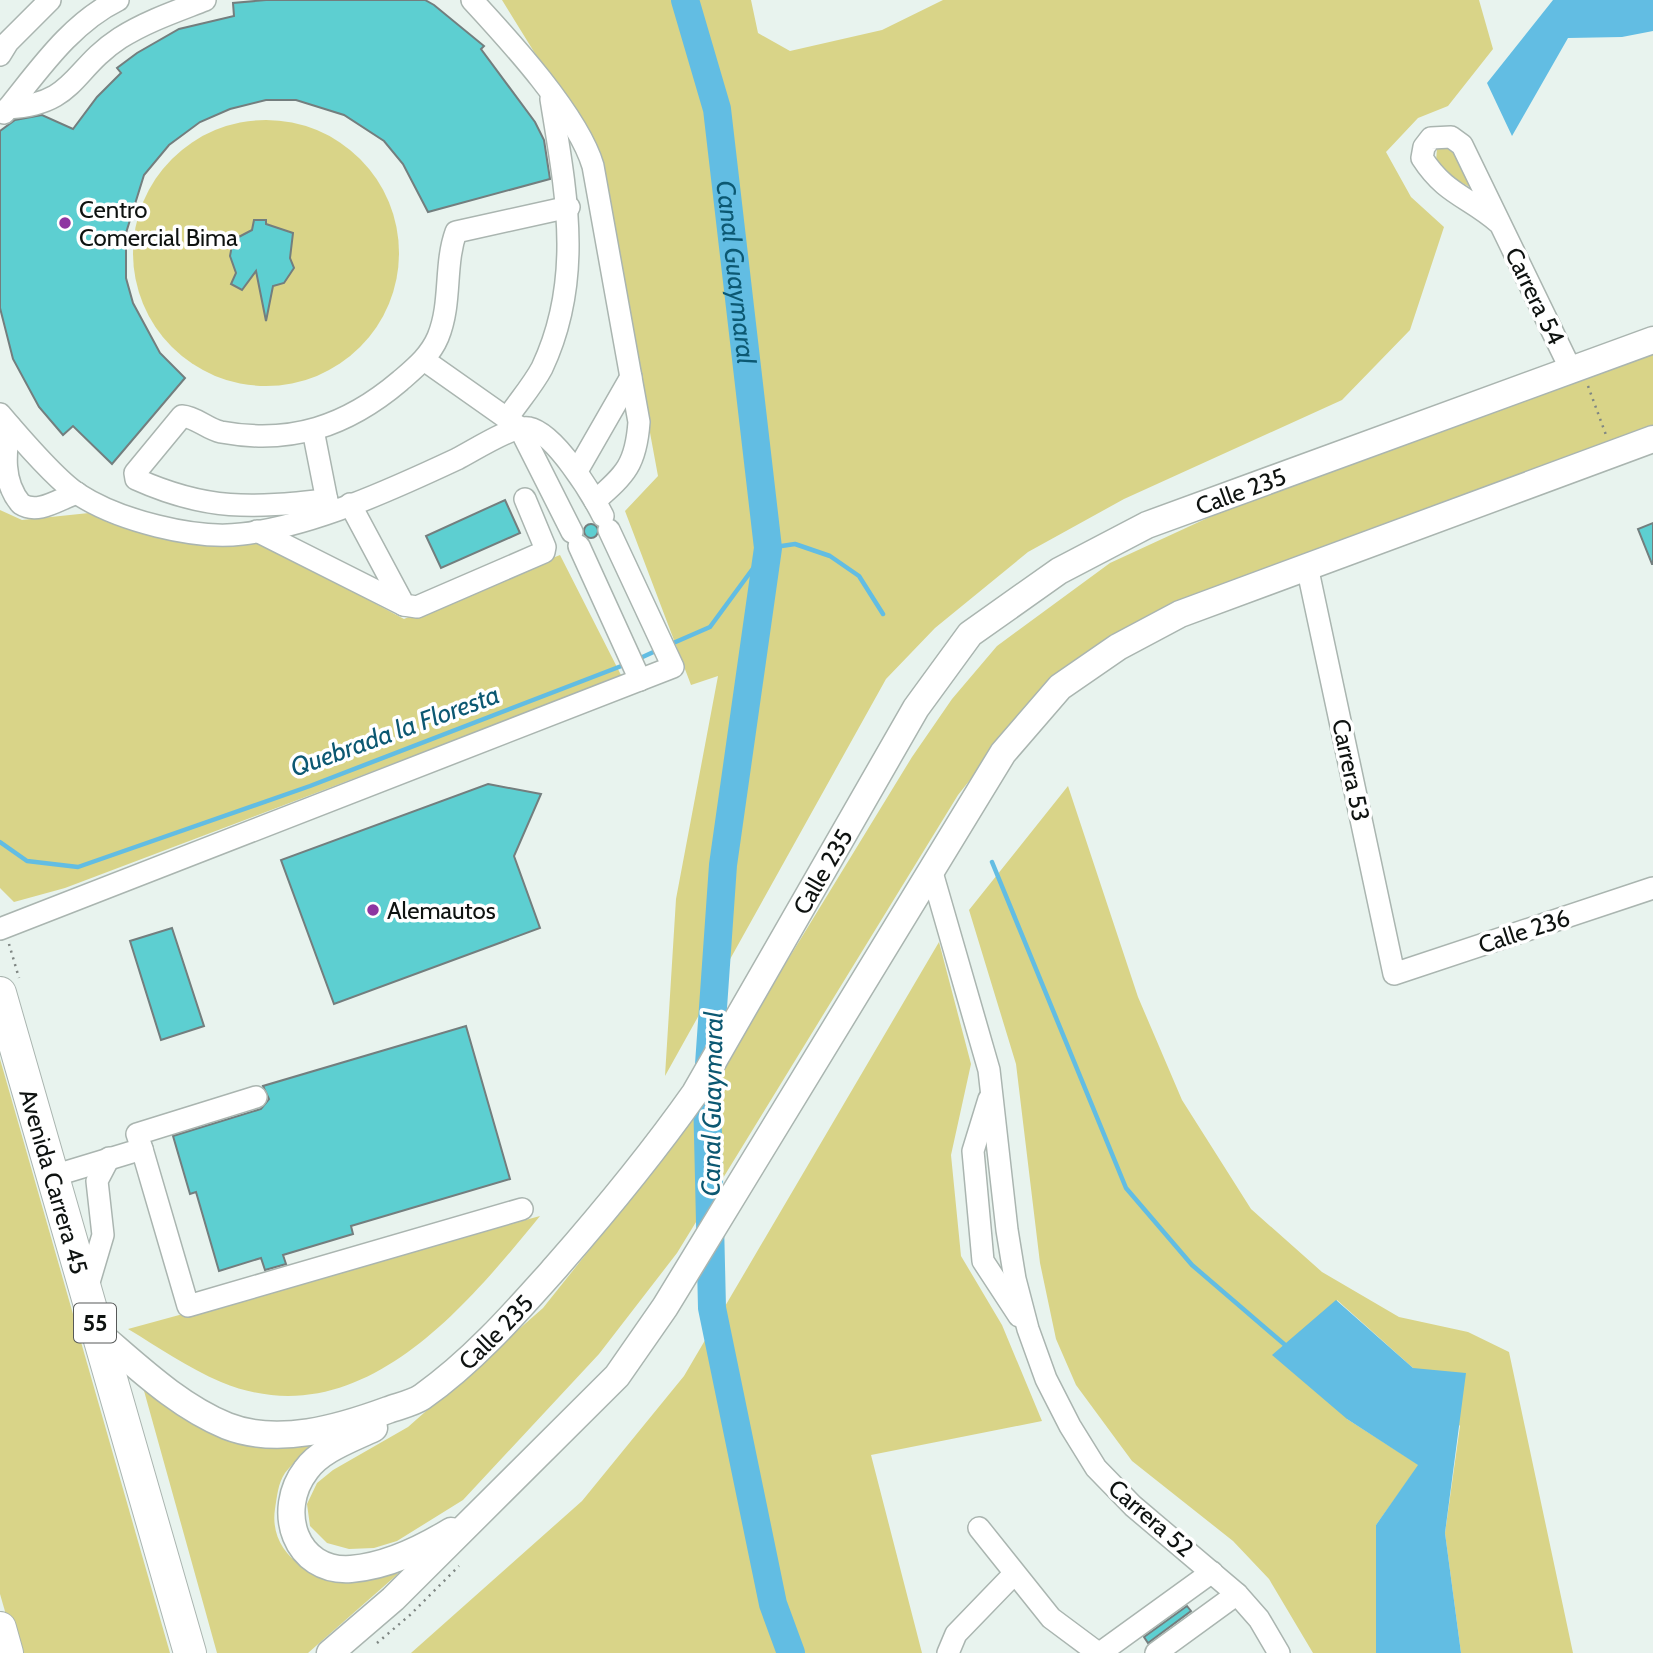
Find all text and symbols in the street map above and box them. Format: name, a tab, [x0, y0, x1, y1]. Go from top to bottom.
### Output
water label: Canal Guaymaral	[709, 179, 763, 366]
place label: Centro Comercial Bima	[79, 195, 238, 252]
marker: Centro Comercial Bima	[57, 215, 73, 231]
street label: Carrera 54	[1499, 243, 1571, 349]
street label: Calle 235	[1192, 461, 1290, 521]
water label: Quebrada la Floresta	[286, 678, 504, 784]
street label: Carrera 53	[1326, 716, 1376, 824]
street label: Calle 235	[786, 824, 858, 919]
place label: Alemautos	[387, 896, 496, 925]
marker: Alemautos	[365, 902, 381, 918]
street label: Calle 236	[1475, 903, 1573, 959]
water label: Canal Guaymaral	[694, 1011, 730, 1197]
street label: Avenida Carrera 45	[14, 1085, 95, 1277]
street label: Calle 235	[452, 1288, 539, 1376]
road number: 55	[74, 1304, 116, 1342]
street label: Carrera 52	[1102, 1473, 1200, 1563]

